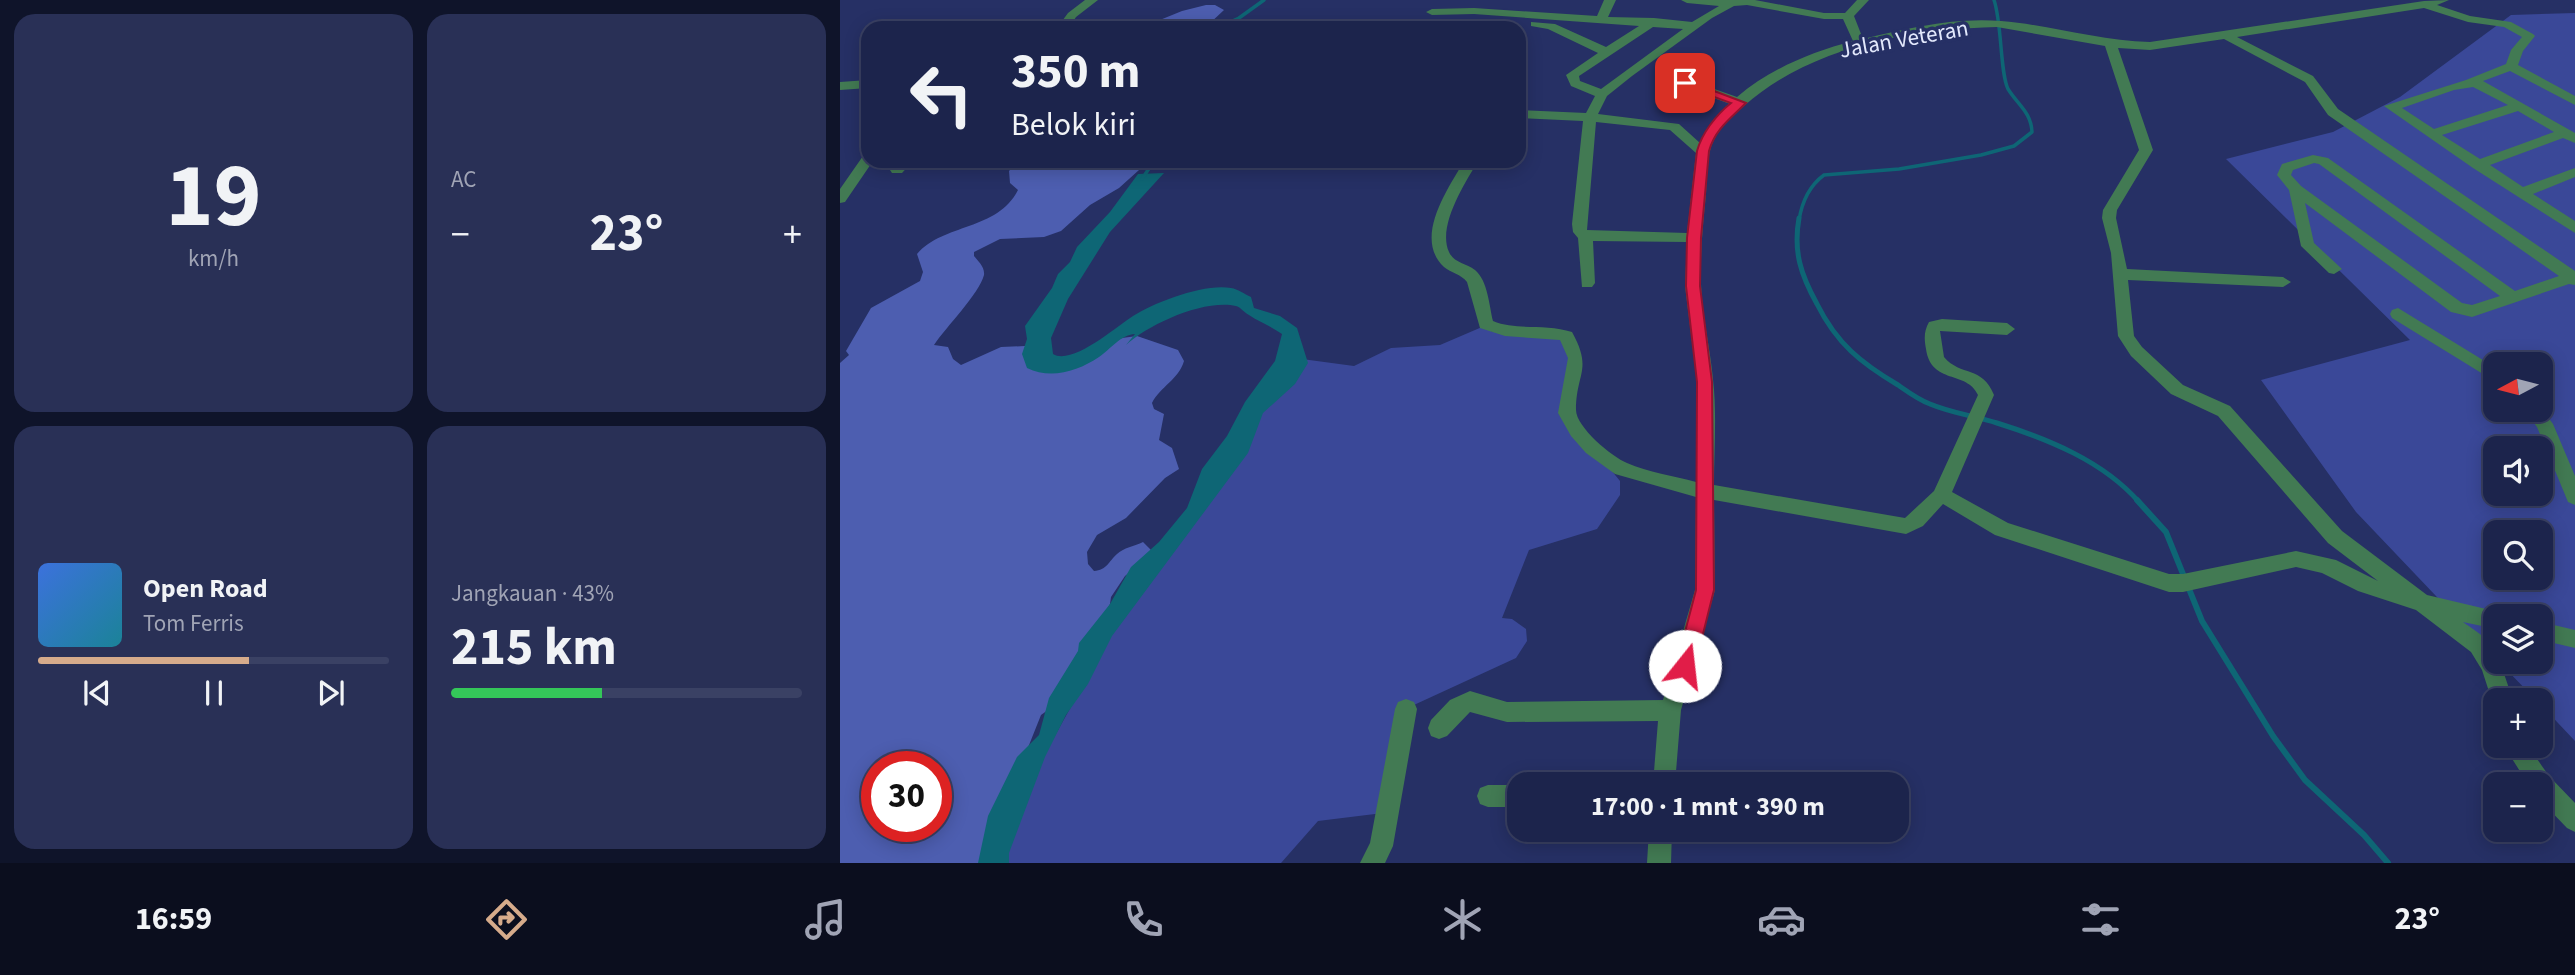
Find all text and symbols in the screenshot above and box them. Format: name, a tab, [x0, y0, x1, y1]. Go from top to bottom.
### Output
street label: Jalan Veteran	[1837, 11, 1971, 67]
text: 350 m	[1011, 37, 1140, 107]
icon: left	[896, 49, 987, 140]
pin	[1655, 53, 1715, 113]
icon: arrive	[1666, 64, 1704, 102]
text: Belok kiri	[1011, 102, 1136, 148]
text: 19	[165, 132, 262, 261]
text: AC	[451, 163, 476, 196]
text: 23°	[590, 197, 663, 271]
text: −	[451, 208, 470, 262]
text: +	[783, 208, 802, 262]
text: km/h	[188, 242, 239, 275]
north arrow	[2483, 352, 2553, 422]
map controls	[2483, 352, 2553, 842]
button: sound	[2483, 436, 2553, 506]
button: search	[2483, 520, 2553, 590]
text: Open Road	[143, 570, 268, 607]
text: Jangkauan · 43%	[451, 577, 614, 610]
button: layers	[2483, 604, 2553, 674]
text: Tom Ferris	[143, 607, 244, 640]
text: 215 km	[451, 611, 617, 685]
position arrow	[1648, 629, 1722, 703]
icon: previous	[78, 674, 116, 712]
icon: pause	[195, 674, 233, 712]
icon: next	[312, 674, 350, 712]
button: +	[2483, 688, 2553, 758]
speed limit sign: 30	[861, 751, 952, 842]
button: −	[2483, 772, 2553, 842]
text: 17:00 · 1 mnt · 390 m	[1591, 788, 1825, 825]
icon: directions	[482, 895, 531, 944]
icon: music	[801, 895, 850, 944]
icon: phone	[1119, 895, 1168, 944]
icon: climate	[1438, 895, 1487, 944]
icon: car	[1757, 895, 1806, 944]
icon: filters	[2076, 895, 2125, 944]
text: 16:59	[135, 896, 212, 942]
text: 23°	[2395, 896, 2440, 942]

